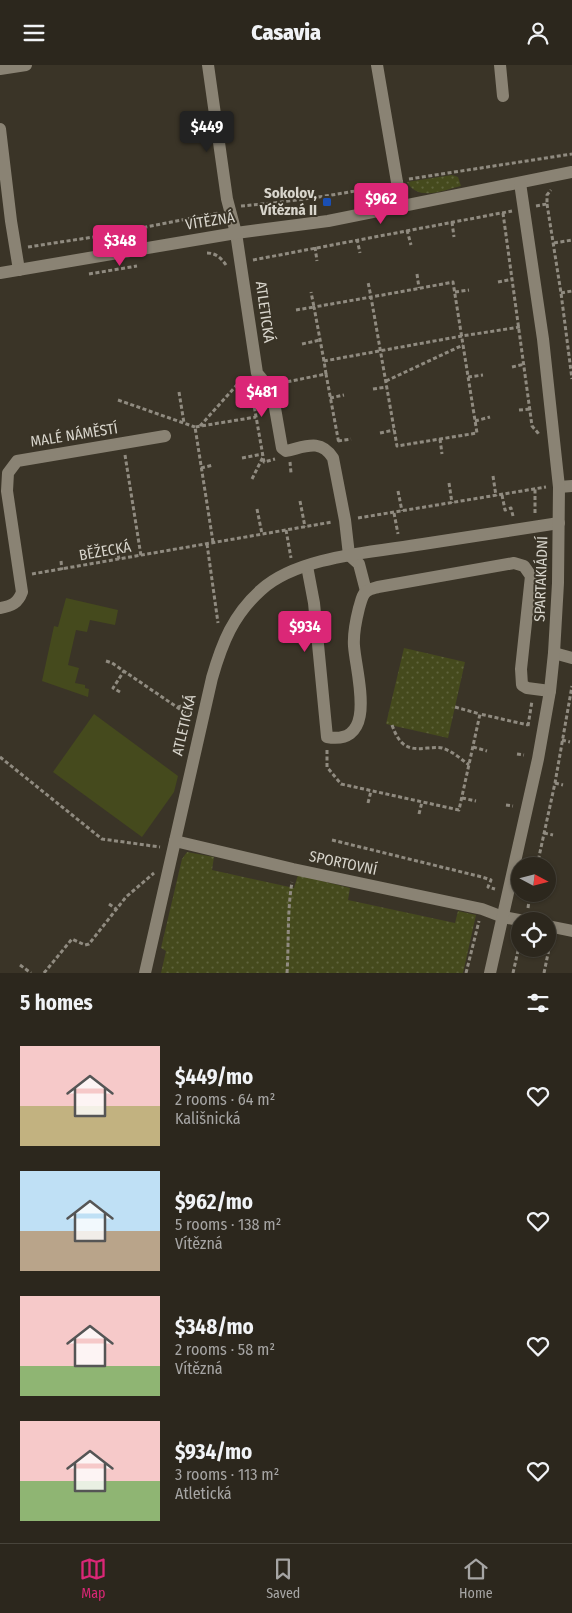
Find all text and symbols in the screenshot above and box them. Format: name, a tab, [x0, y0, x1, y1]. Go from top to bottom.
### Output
icon: menu	[20, 19, 48, 47]
text: Casavia	[251, 19, 321, 46]
icon: person	[524, 19, 552, 47]
pin: $449	[177, 111, 237, 153]
text: $449	[191, 117, 223, 136]
pin: $962	[351, 183, 411, 225]
place label: Sokolov, Vítězná II	[259, 184, 317, 219]
text: $962	[365, 189, 397, 208]
marker: Sokolov, Vítězná II	[321, 196, 333, 208]
street label: VÍTĚZNÁ	[184, 208, 236, 234]
pin: $348	[90, 225, 150, 267]
text: $348	[104, 231, 136, 250]
street label: ATLETICKÁ	[252, 280, 278, 344]
pin: $481	[232, 375, 292, 418]
text: $481	[246, 382, 278, 401]
street label: MALÉ NÁMĚSTÍ	[29, 419, 119, 451]
street label: SPARTAKIÁDNÍ	[531, 536, 551, 622]
street label: BĚŽECKÁ	[78, 538, 133, 564]
pin: $934	[275, 611, 335, 653]
text: $934	[289, 617, 321, 636]
street label: ATLETICKÁ	[168, 693, 200, 757]
street label: SPORTOVNÍ	[307, 847, 379, 879]
north arrow	[511, 857, 556, 903]
map controls	[511, 857, 556, 957]
button: locate	[511, 912, 556, 957]
icon: filters	[524, 989, 552, 1017]
text: 5 homes	[20, 990, 93, 1016]
text: $449/mo	[175, 1064, 253, 1090]
icon: home	[60, 1066, 120, 1126]
icon: heart	[524, 1082, 552, 1110]
text: 2 rooms · 64 m²	[175, 1090, 275, 1109]
text: Kališnická	[175, 1109, 241, 1128]
text: $962/mo	[175, 1189, 253, 1215]
icon: home	[60, 1191, 120, 1251]
icon: heart	[524, 1207, 552, 1235]
text: 5 rooms · 138 m²	[175, 1215, 281, 1234]
text: Vítězná	[175, 1234, 223, 1253]
text: $348/mo	[175, 1314, 254, 1340]
icon: home	[60, 1316, 120, 1376]
icon: heart	[524, 1332, 552, 1360]
text: 2 rooms · 58 m²	[175, 1340, 275, 1359]
text: Vítězná	[175, 1359, 223, 1378]
text: $934/mo	[175, 1439, 252, 1465]
icon: home	[60, 1441, 120, 1501]
icon: heart	[524, 1457, 552, 1485]
text: 3 rooms · 113 m²	[175, 1465, 279, 1484]
text: Atletická	[175, 1484, 232, 1503]
tab: Map	[79, 1555, 107, 1602]
tab: Saved	[266, 1555, 300, 1602]
tab: Home	[459, 1555, 493, 1602]

